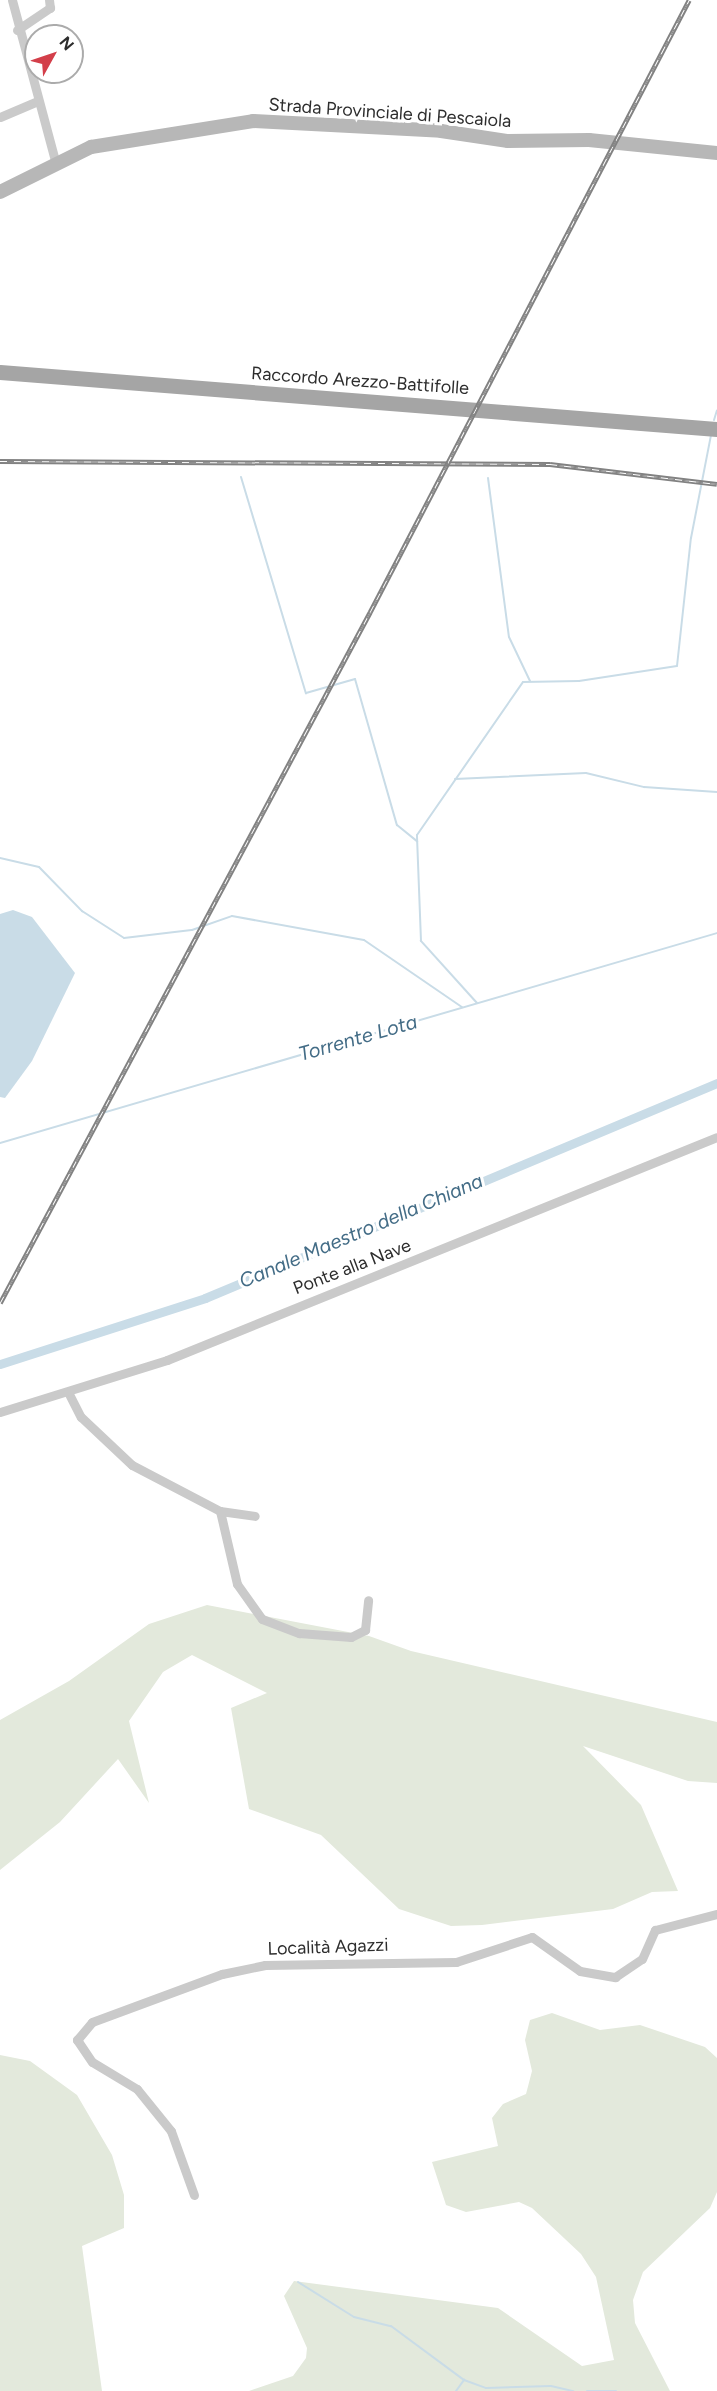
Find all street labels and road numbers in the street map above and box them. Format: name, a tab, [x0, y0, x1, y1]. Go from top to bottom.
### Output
street label: Strada Provinciale di Pescaiola	[268, 94, 512, 132]
street label: Raccordo Arezzo-Battifolle	[250, 363, 470, 399]
street label: Ponte alla Nave	[290, 1235, 414, 1299]
street label: Località Agazzi	[267, 1934, 389, 1960]

